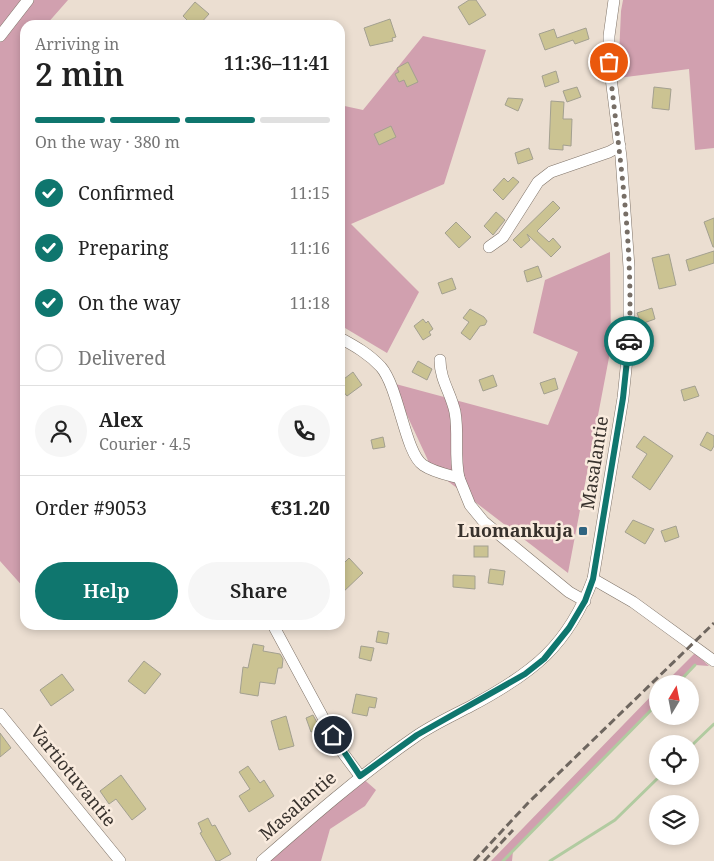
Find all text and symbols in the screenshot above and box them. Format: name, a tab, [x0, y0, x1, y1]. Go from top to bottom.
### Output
text: Arriving in	[35, 33, 119, 55]
pin	[588, 41, 630, 83]
icon: bag	[595, 48, 623, 76]
text: 11:36–11:41	[224, 50, 330, 76]
text: 2 min	[35, 52, 124, 95]
text: On the way · 380 m	[35, 131, 180, 153]
icon: check	[35, 179, 63, 207]
text: Confirmed	[78, 180, 174, 206]
text: 11:15	[290, 182, 330, 204]
icon: check	[35, 234, 63, 262]
text: Preparing	[78, 235, 168, 261]
text: 11:16	[290, 237, 330, 259]
icon: check	[35, 289, 63, 317]
text: On the way	[78, 290, 181, 316]
text: 11:18	[290, 292, 330, 314]
courier	[604, 316, 654, 366]
icon: car	[615, 327, 643, 355]
text: Delivered	[78, 345, 166, 371]
button: person	[35, 405, 87, 457]
button: phone	[278, 405, 330, 457]
text: Alex	[99, 407, 143, 433]
street label: Masalantie	[575, 414, 613, 511]
text: Courier · 4.5	[99, 433, 191, 455]
text: Order #9053	[35, 495, 147, 521]
text: €31.20	[271, 495, 330, 521]
place label: Luomankuja	[457, 518, 573, 542]
marker: Luomankuja	[577, 525, 589, 537]
button: Help	[35, 562, 178, 620]
button: Share	[188, 562, 330, 620]
north arrow	[649, 675, 699, 725]
map controls	[649, 675, 699, 845]
pin	[312, 714, 354, 756]
street label: Vartiotuvantie	[25, 720, 122, 831]
icon: home	[319, 721, 347, 749]
button: locate	[649, 735, 699, 785]
street label: Masalantie	[254, 765, 341, 845]
button: layers	[649, 795, 699, 845]

